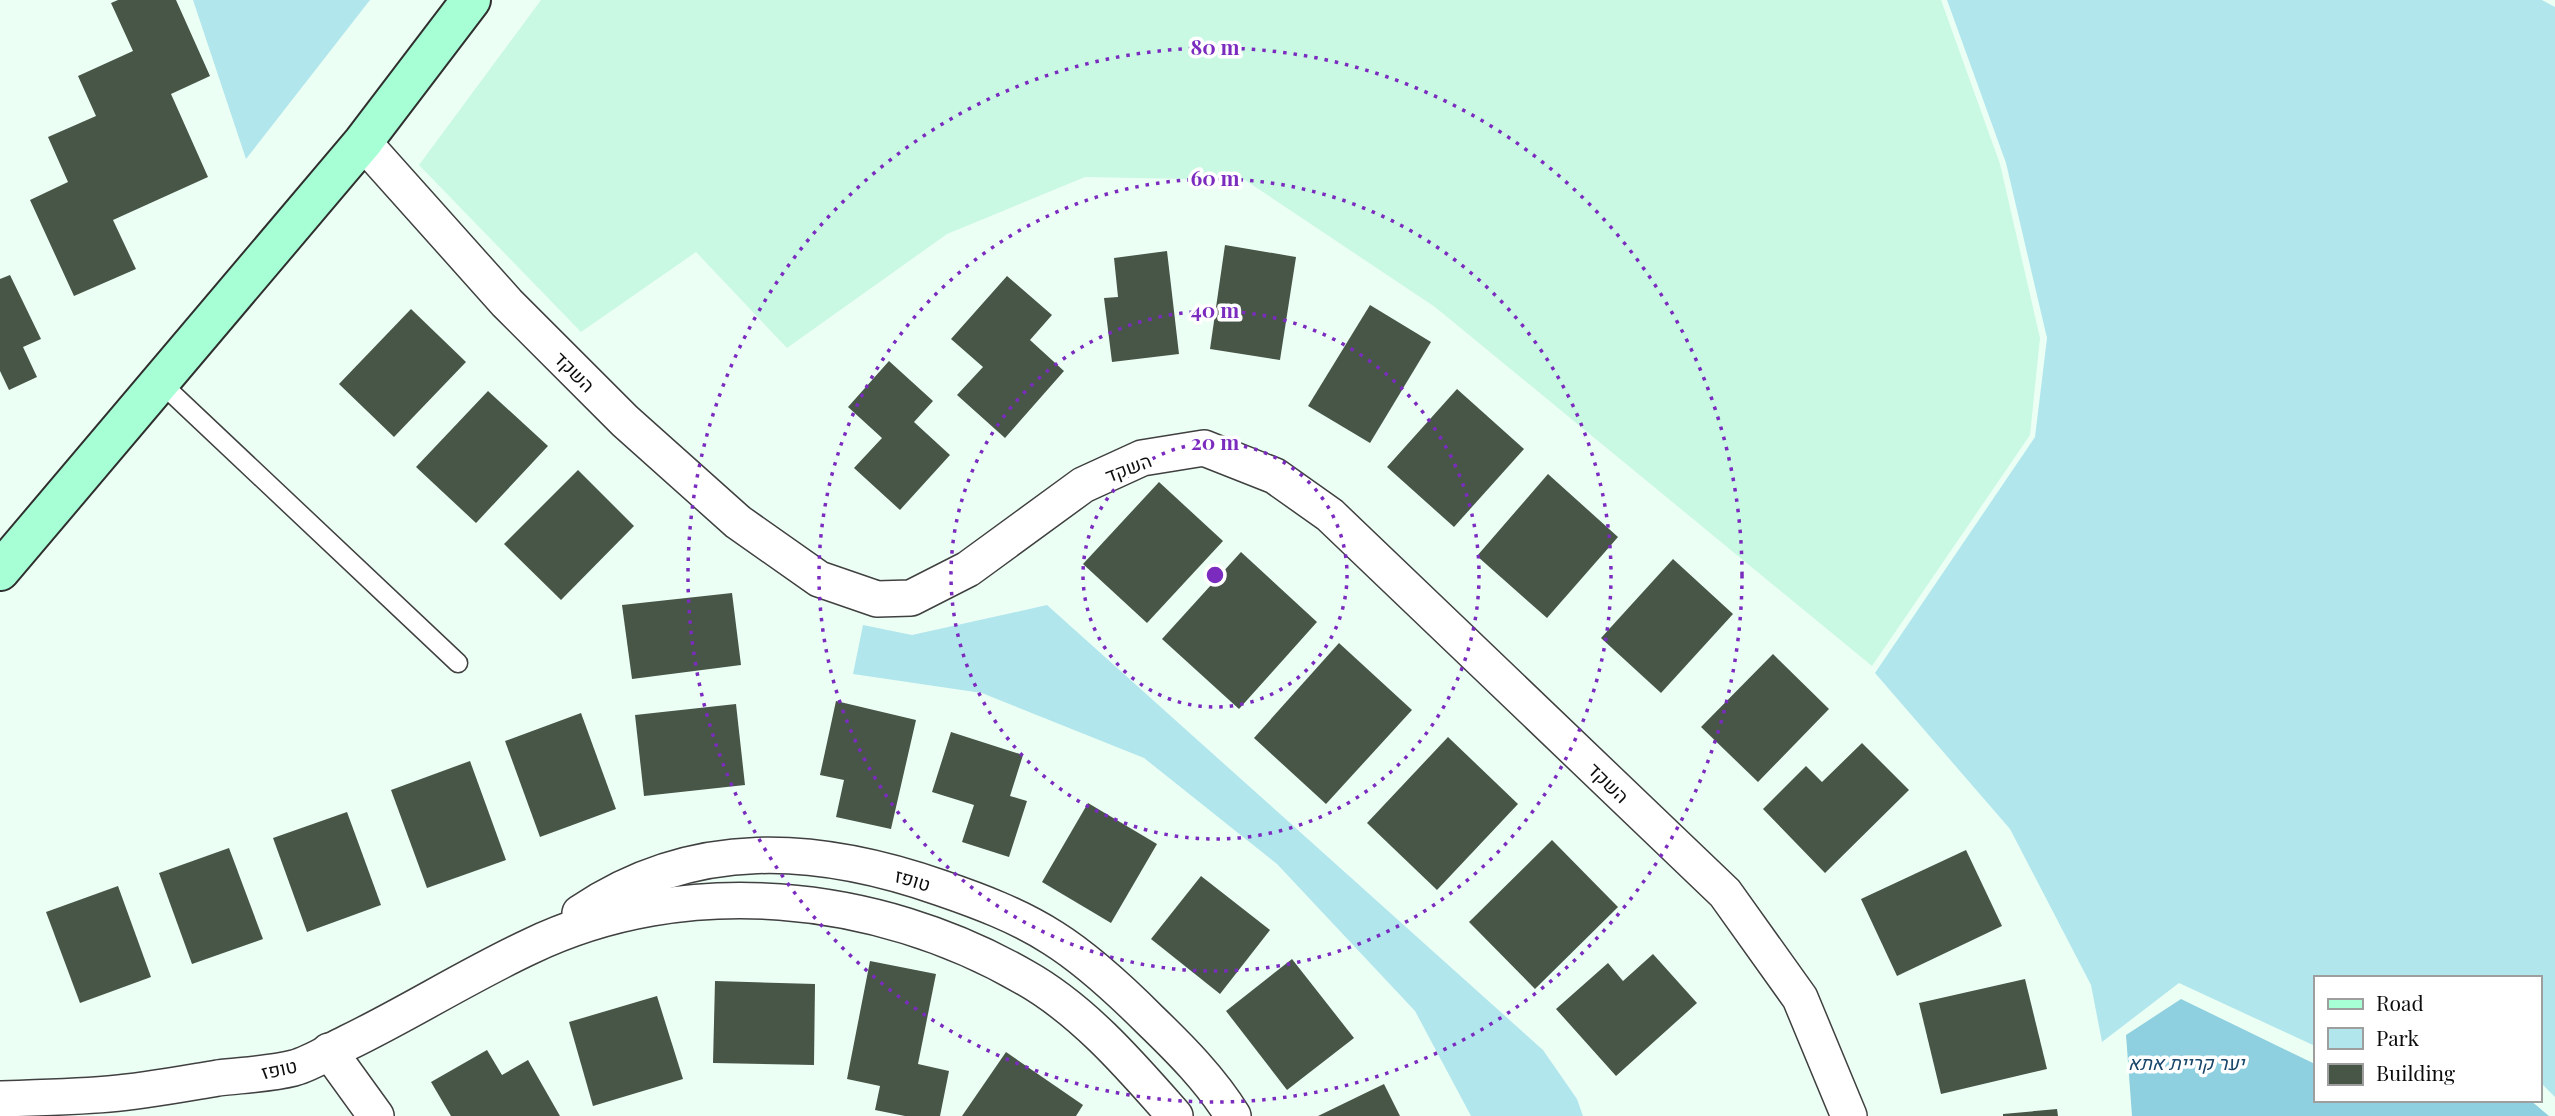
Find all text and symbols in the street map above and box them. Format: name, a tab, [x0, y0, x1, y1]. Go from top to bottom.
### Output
text: 80 m	[1190, 32, 1240, 60]
text: 60 m	[1190, 163, 1240, 191]
text: 40 m	[1191, 295, 1239, 323]
street label: השקד	[549, 345, 601, 397]
text: 20 m	[1191, 427, 1239, 455]
street label: השקד	[1101, 446, 1155, 488]
centre of rings	[1203, 563, 1227, 587]
street label: השקד	[1583, 756, 1635, 808]
street label: טופז	[892, 861, 934, 897]
legend	[2314, 976, 2541, 1102]
text: Road	[2376, 988, 2424, 1016]
text: Park	[2376, 1023, 2420, 1051]
park label: יער קריית אתא	[2128, 1049, 2245, 1075]
street label: טופז	[259, 1052, 299, 1084]
text: Building	[2376, 1058, 2455, 1086]

